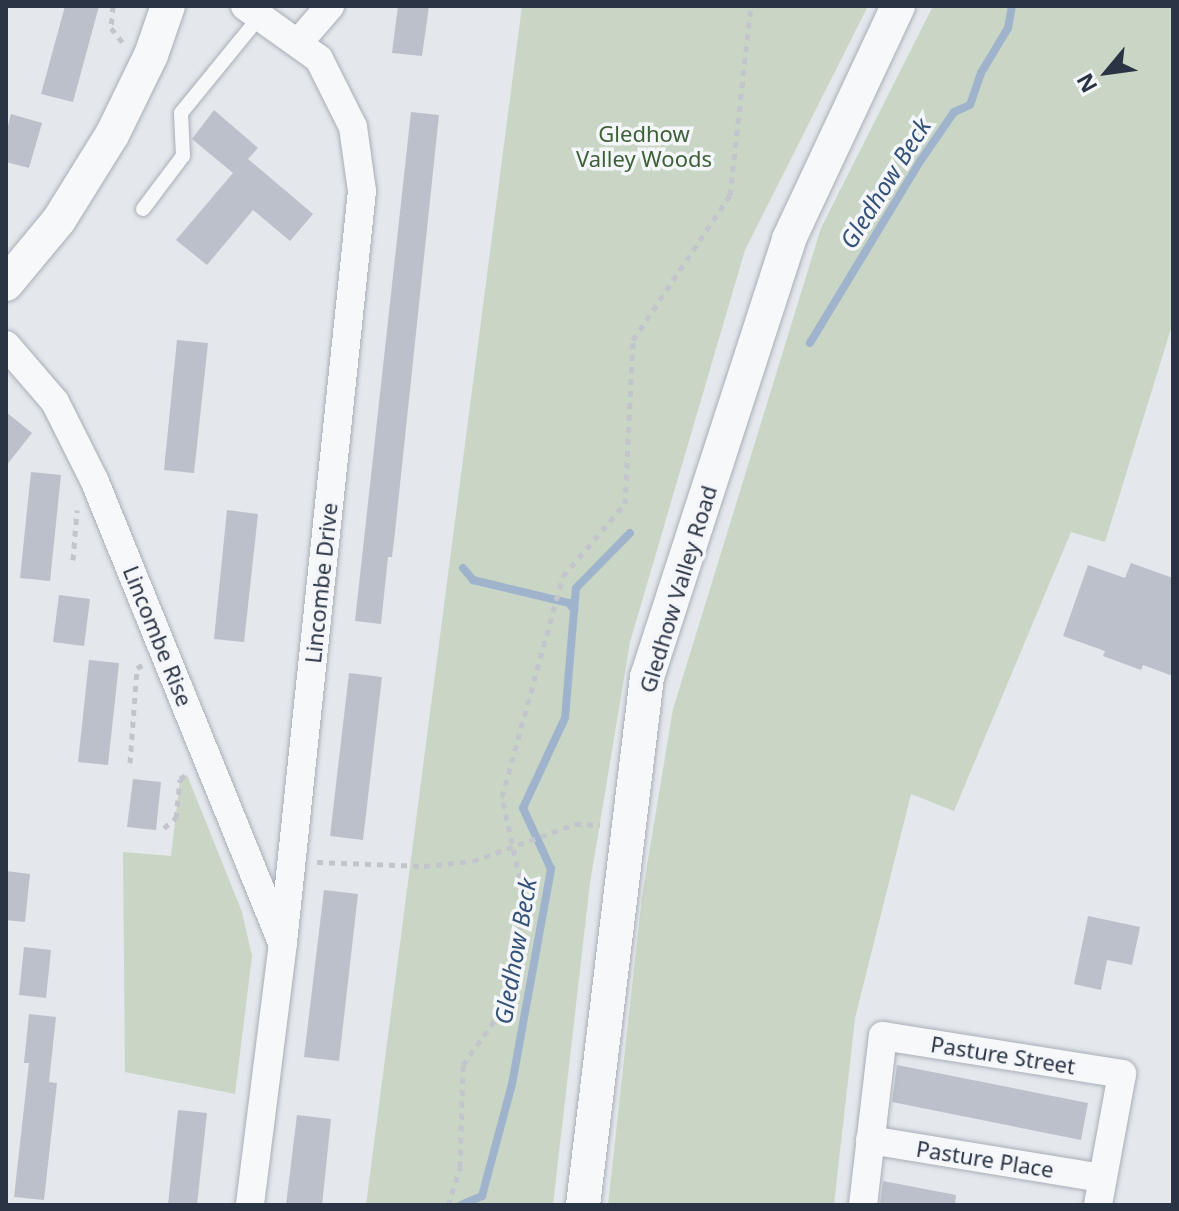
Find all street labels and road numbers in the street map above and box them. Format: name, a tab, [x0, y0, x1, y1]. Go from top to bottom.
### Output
street label: Gledhow Valley Road	[634, 482, 722, 696]
street label: Lincombe Drive	[299, 501, 343, 665]
street label: Lincombe Rise	[118, 562, 198, 710]
street label: Pasture Street	[929, 1031, 1077, 1079]
street label: Pasture Place	[914, 1135, 1056, 1183]

